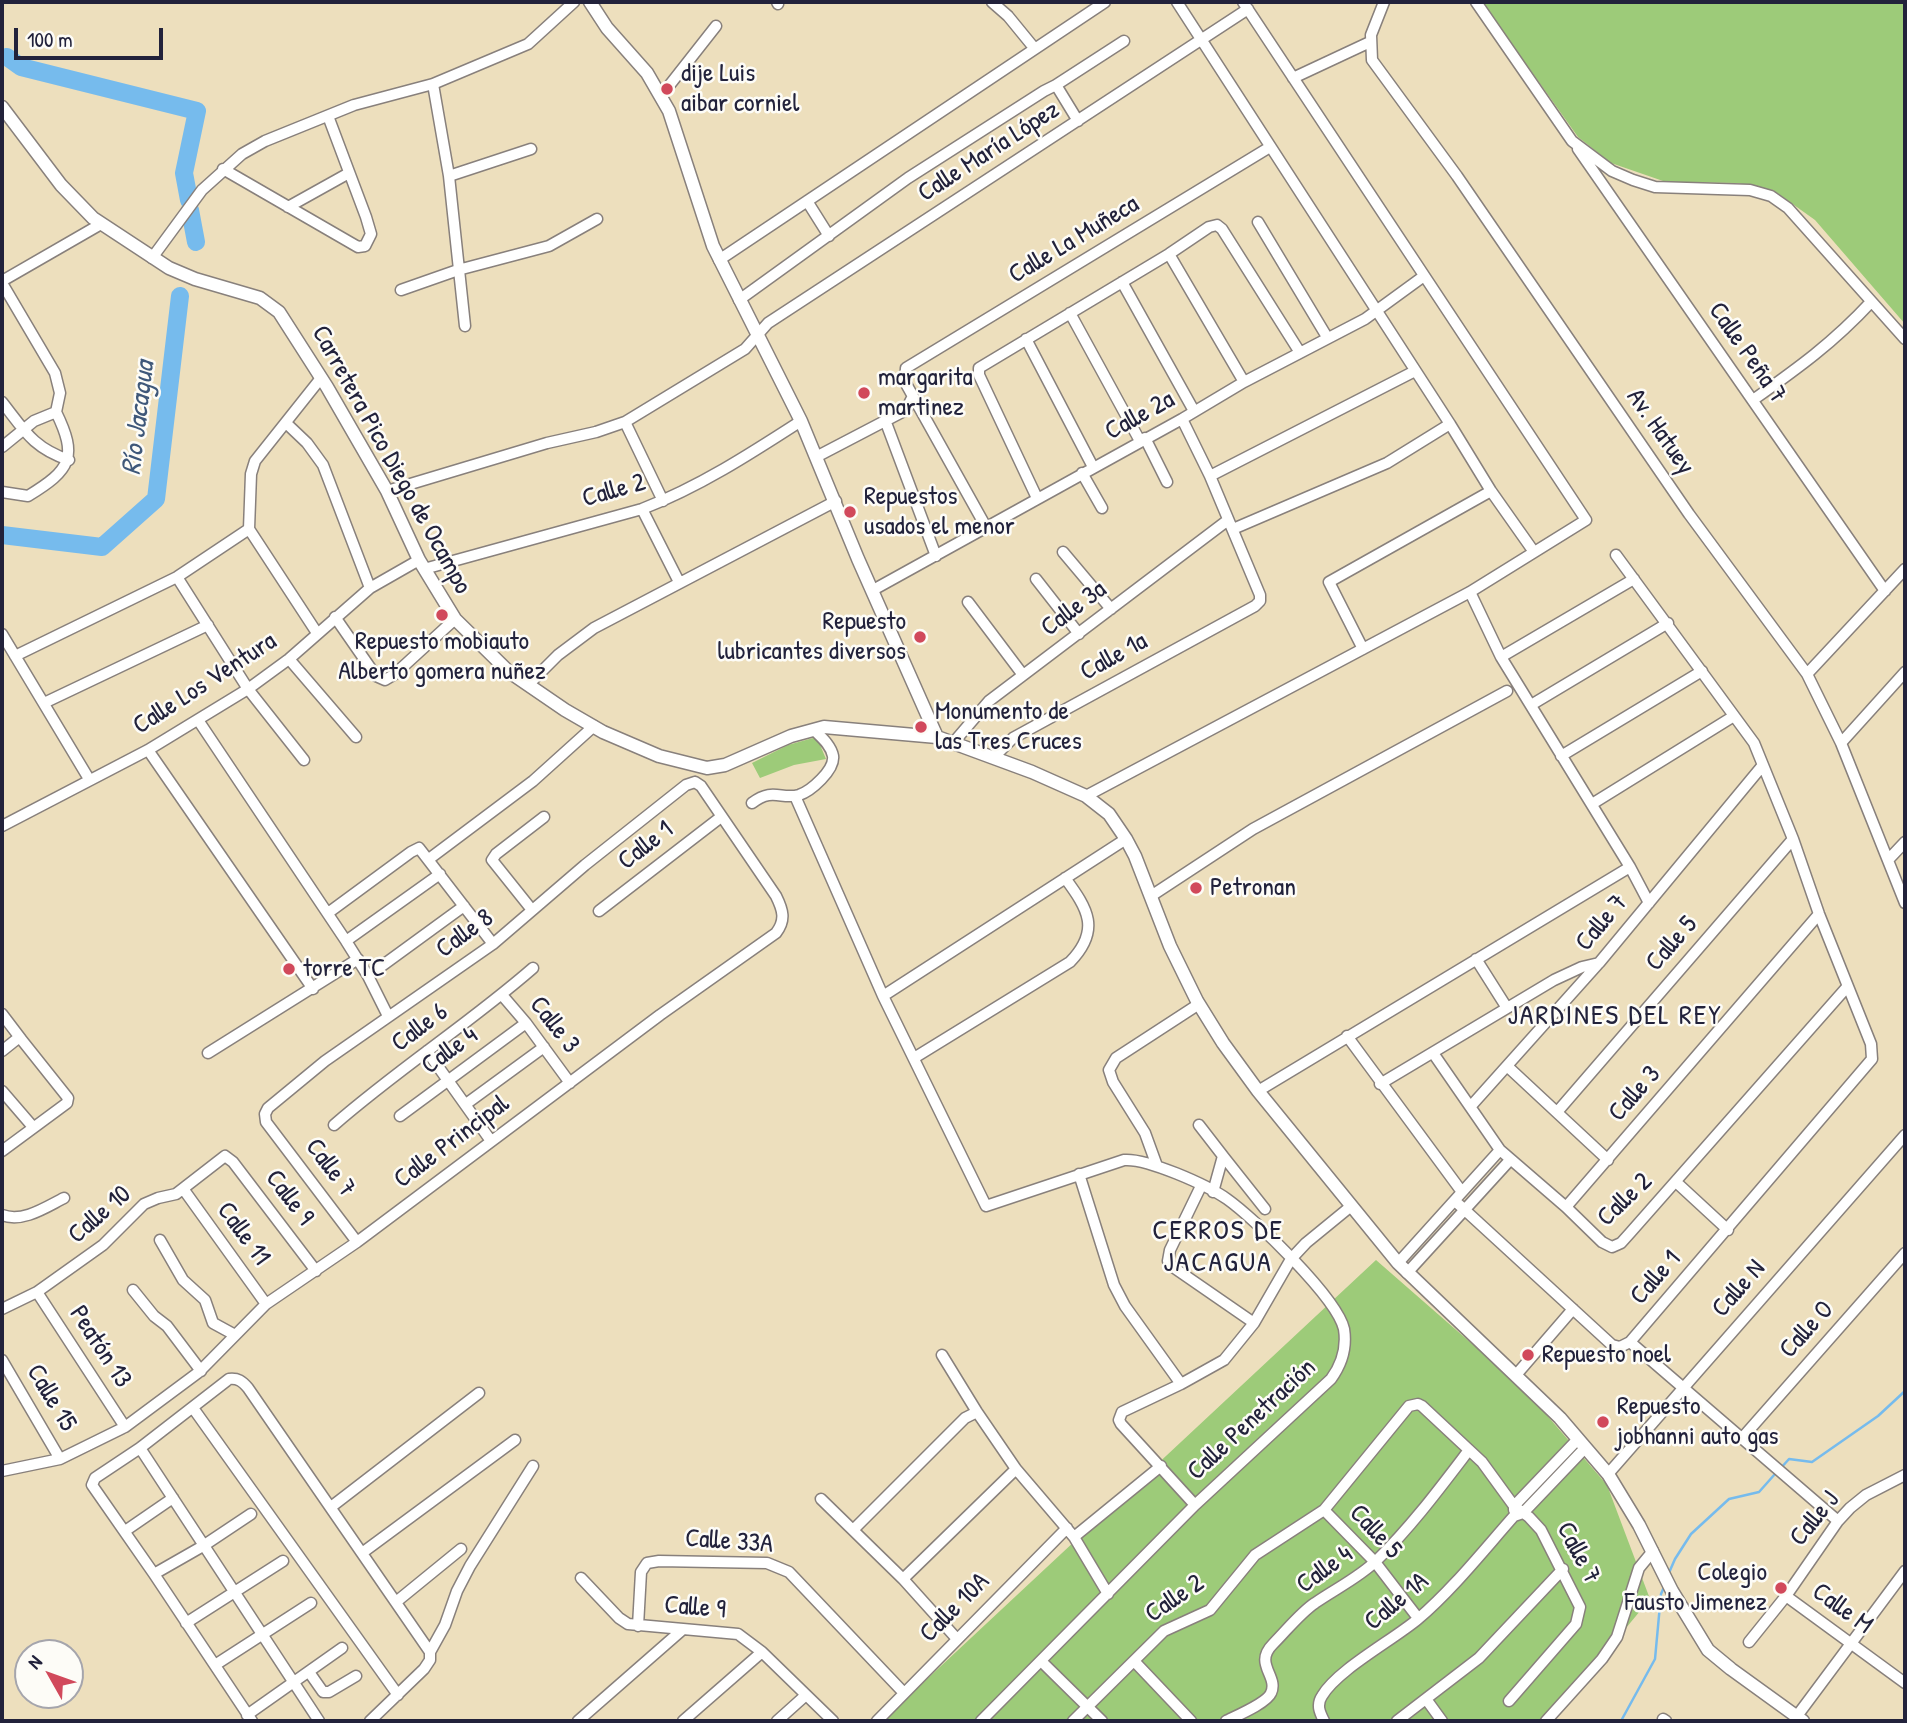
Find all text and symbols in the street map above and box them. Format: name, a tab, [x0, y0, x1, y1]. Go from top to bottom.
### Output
scale bar	[18, 14, 166, 58]
text: 100 m	[27, 25, 73, 54]
place label: dije Luis aibar corniel	[681, 58, 799, 119]
marker: dije Luis aibar corniel	[659, 81, 675, 97]
street label: Calle María López	[912, 95, 1066, 209]
street label: Calle La Muñeca	[1003, 189, 1145, 291]
street label: Calle Peña 7	[1701, 297, 1793, 409]
street label: Carretera Pico Diego de Ocampo	[304, 320, 478, 600]
water label: Río Jacagua	[115, 359, 163, 477]
place label: margarita martinez	[878, 362, 973, 424]
street label: Av. Hatuey	[1619, 383, 1701, 481]
street label: Calle 2a	[1100, 384, 1180, 448]
marker: margarita martinez	[856, 385, 872, 401]
street label: Calle 2	[579, 467, 649, 515]
place label: Repuestos usados el menor	[864, 481, 1015, 542]
marker: Repuestos usados el menor	[842, 504, 858, 520]
street label: Calle 3a	[1035, 574, 1113, 644]
place label: Repuesto lubricantes diversos	[718, 606, 906, 668]
marker: Repuesto mobiauto Alberto gomera nuñez	[434, 607, 450, 623]
street label: Calle Los Ventura	[128, 626, 282, 742]
place label: Repuesto mobiauto Alberto gomera nuñez	[338, 626, 546, 688]
street label: Calle 1a	[1075, 626, 1153, 688]
marker: Repuesto lubricantes diversos	[912, 629, 928, 645]
place label: Monumento de las Tres Cruces	[935, 696, 1082, 758]
marker: Monumento de las Tres Cruces	[913, 719, 929, 735]
street label: Calle 1	[612, 815, 680, 877]
place label: Petronan	[1210, 872, 1296, 904]
marker: Petronan	[1188, 880, 1204, 896]
street label: Calle 7	[1569, 888, 1635, 958]
street label: Calle 8	[430, 903, 500, 965]
street label: Calle 5	[1640, 910, 1704, 978]
place label: torre TC	[303, 953, 385, 985]
marker: torre TC	[281, 961, 297, 977]
street label: Calle 3	[522, 990, 586, 1060]
street label: Calle 6	[386, 997, 454, 1059]
district label: JARDINES DEL REY	[1509, 1000, 1721, 1034]
street label: Calle 4	[416, 1020, 484, 1082]
street label: Calle 3	[1602, 1060, 1668, 1128]
street label: Calle Principal	[388, 1089, 516, 1195]
street label: Calle 7	[298, 1133, 362, 1203]
street label: Calle 9	[258, 1164, 320, 1232]
street label: Calle 2	[1591, 1166, 1659, 1234]
street label: Calle 10	[62, 1179, 138, 1251]
street label: Calle 11	[210, 1196, 276, 1272]
district label: CERROS DE JACAGUA	[1153, 1215, 1283, 1281]
street label: Calle 1	[1624, 1245, 1688, 1311]
street label: Calle N	[1706, 1254, 1772, 1324]
street label: Calle O	[1773, 1295, 1841, 1365]
street label: Peatón 13	[62, 1300, 138, 1394]
place label: Repuesto noel	[1542, 1339, 1671, 1371]
marker: Repuesto noel	[1520, 1347, 1536, 1363]
street label: Calle Penetración	[1181, 1353, 1323, 1487]
street label: Calle 15	[19, 1359, 83, 1437]
place label: Repuesto jobhanni auto gas	[1617, 1391, 1778, 1452]
marker: Repuesto jobhanni auto gas	[1595, 1414, 1611, 1430]
street label: Calle J	[1783, 1485, 1847, 1553]
street label: Calle 5	[1342, 1498, 1408, 1566]
street label: Calle 7	[1549, 1517, 1607, 1589]
street label: Calle 33A	[684, 1523, 774, 1561]
street label: Calle 4	[1291, 1539, 1359, 1601]
place label: Colegio Fausto Jimenez	[1625, 1557, 1767, 1618]
street label: Calle 1A	[1359, 1566, 1435, 1638]
street label: Calle 10A	[914, 1567, 996, 1649]
street label: Calle 2	[1140, 1568, 1210, 1630]
street label: Calle M	[1806, 1577, 1878, 1641]
marker: Colegio Fausto Jimenez	[1773, 1580, 1789, 1596]
street label: Calle 9	[663, 1590, 727, 1626]
north arrow	[14, 1639, 84, 1709]
text: N	[21, 1650, 48, 1674]

